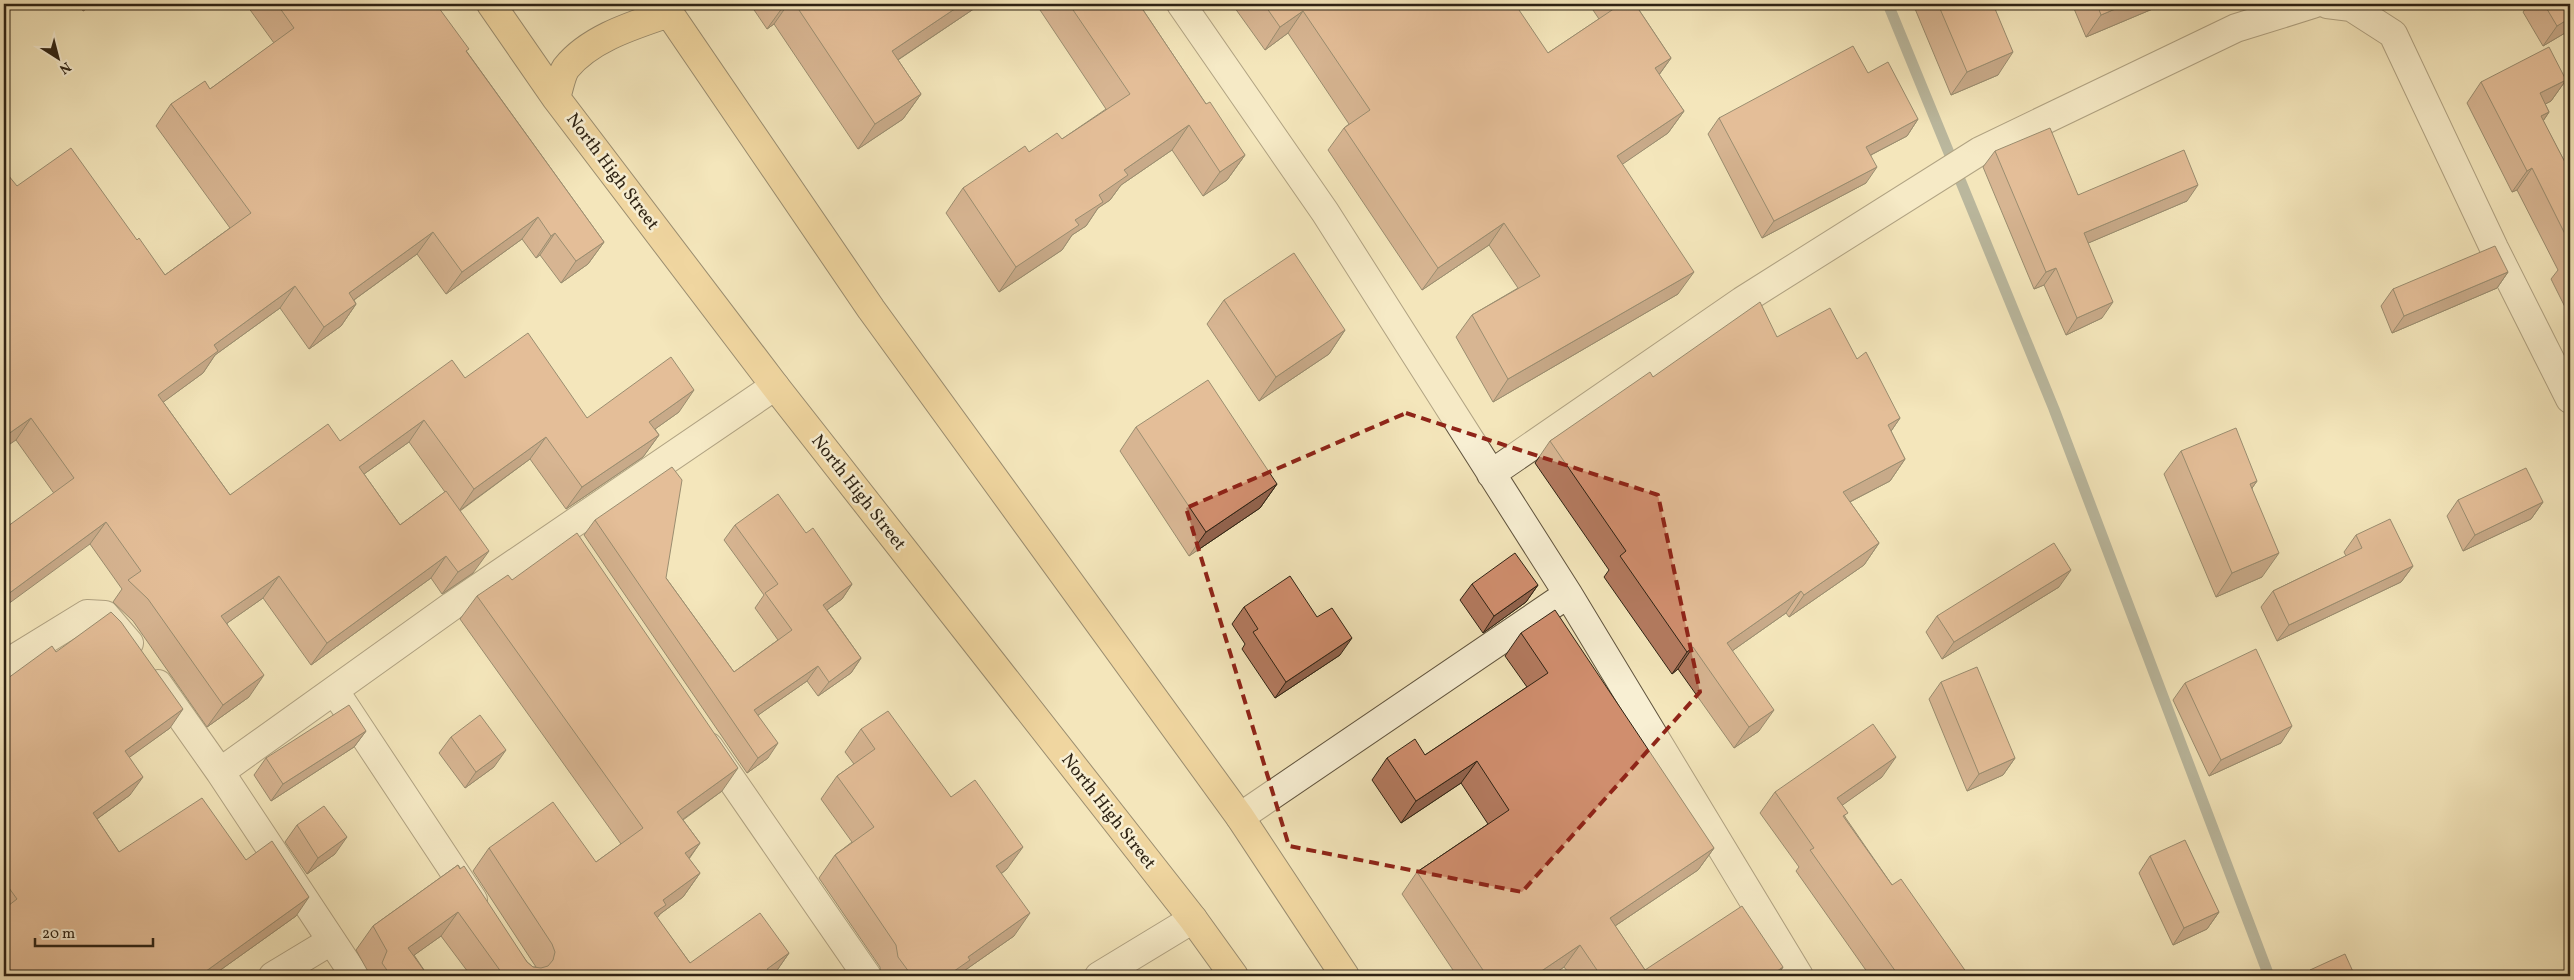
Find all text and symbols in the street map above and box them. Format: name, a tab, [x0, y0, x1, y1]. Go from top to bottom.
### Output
north arrow	[32, 32, 82, 82]
text: N	[55, 57, 74, 78]
street label: North High Street	[560, 108, 664, 236]
street label: North High Street	[805, 430, 911, 556]
street label: North High Street	[1055, 749, 1161, 875]
scale bar	[35, 915, 152, 947]
text: 20 m	[42, 924, 75, 945]

